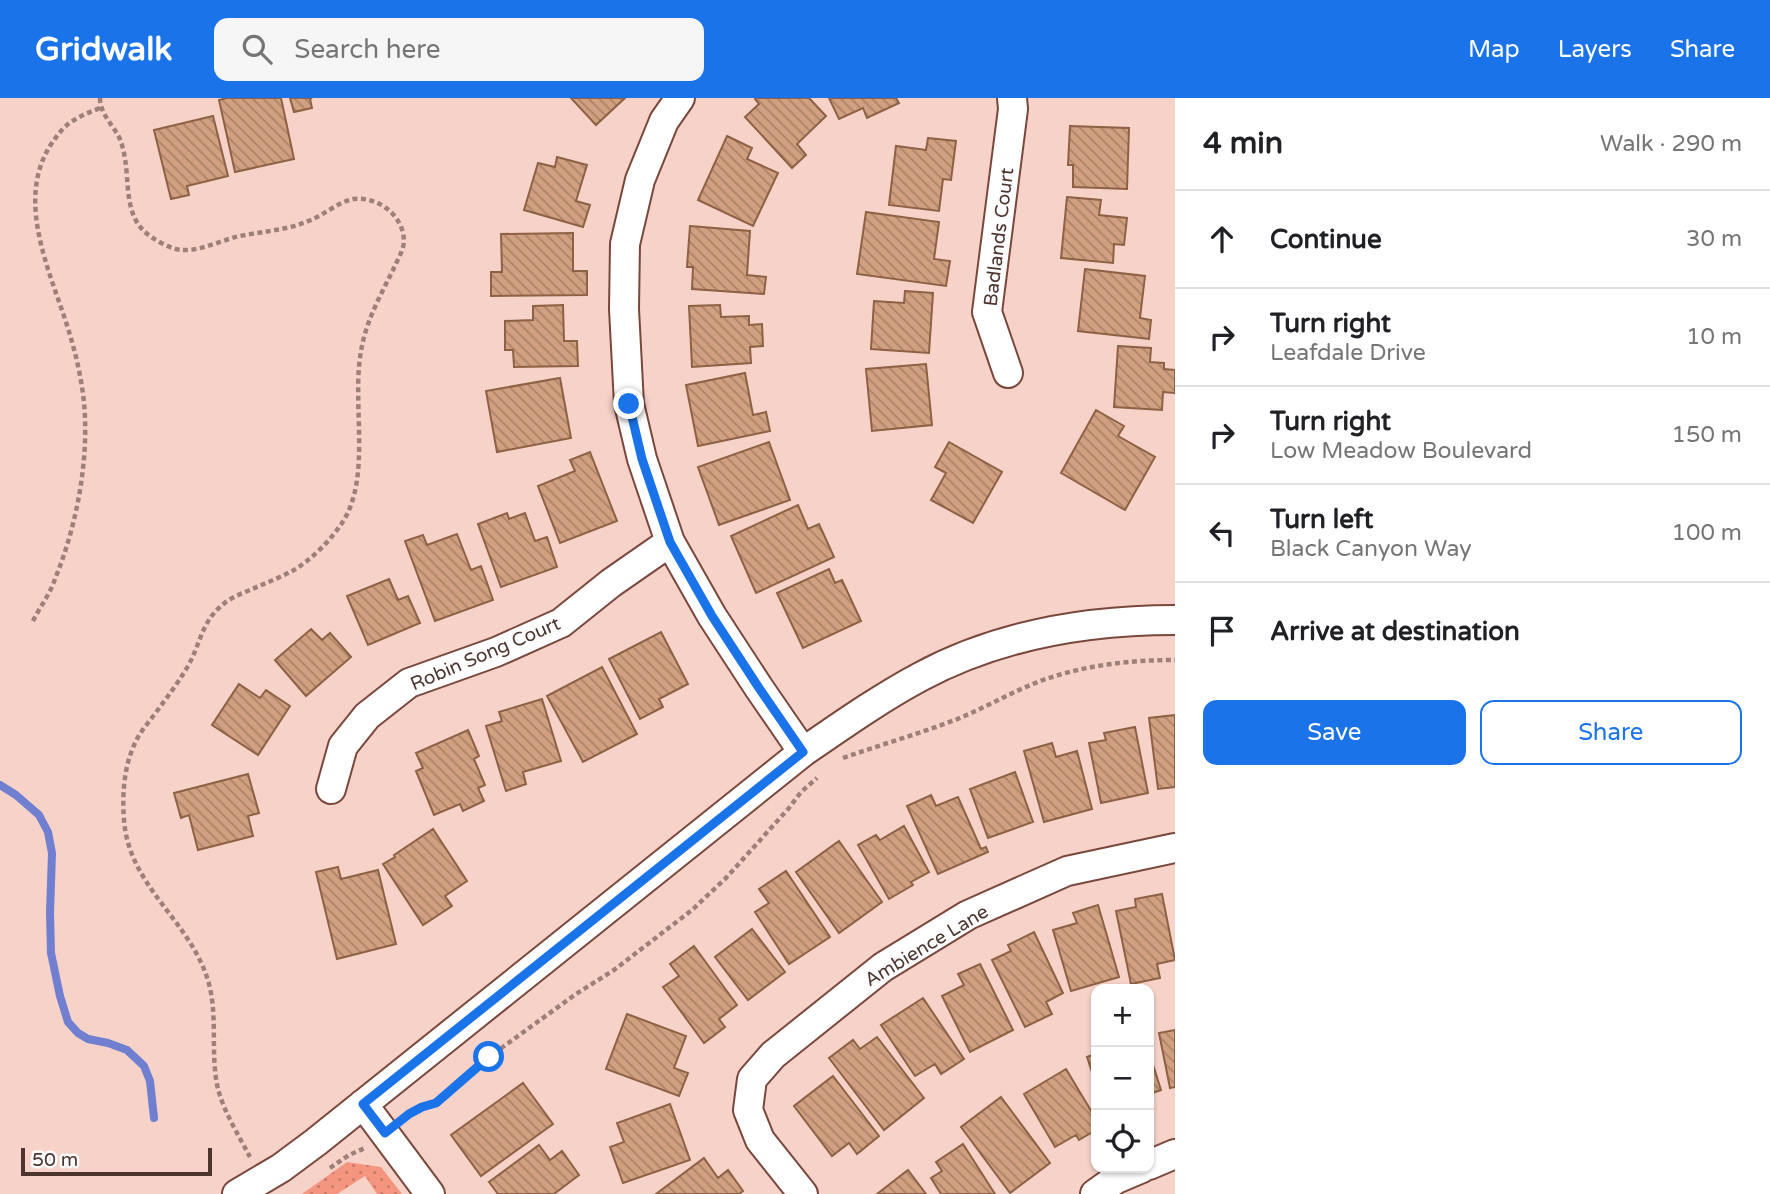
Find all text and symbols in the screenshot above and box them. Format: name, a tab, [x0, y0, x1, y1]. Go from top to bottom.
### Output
search box	[214, 18, 704, 81]
text: Gridwalk	[35, 30, 172, 69]
icon: search	[238, 30, 276, 68]
text: Search here	[294, 34, 441, 65]
text: Map	[1468, 35, 1520, 64]
text: Layers	[1558, 35, 1632, 64]
text: Share	[1670, 35, 1735, 64]
text: 4 min	[1203, 125, 1283, 162]
text: Walk · 290 m	[1600, 130, 1742, 158]
street label: Badlands Court	[980, 167, 1018, 308]
icon: ahead	[1203, 220, 1241, 258]
text: Continue	[1270, 224, 1382, 255]
text: 30 m	[1686, 225, 1742, 253]
text: Turn right	[1270, 308, 1391, 339]
icon: right	[1203, 318, 1241, 356]
text: 10 m	[1686, 323, 1742, 351]
text: Leafdale Drive	[1270, 339, 1426, 367]
route end	[613, 388, 644, 419]
text: Turn right	[1270, 406, 1391, 437]
icon: right	[1203, 416, 1241, 454]
text: 150 m	[1672, 421, 1742, 449]
text: Low Meadow Boulevard	[1270, 437, 1532, 465]
text: Turn left	[1270, 504, 1373, 535]
icon: left	[1203, 514, 1241, 552]
text: 100 m	[1672, 519, 1742, 547]
text: Black Canyon Way	[1270, 535, 1471, 563]
street label: Robin Song Court	[407, 612, 564, 695]
icon: arrive	[1203, 612, 1241, 650]
text: Arrive at destination	[1270, 616, 1520, 647]
button: Save	[1203, 700, 1466, 765]
button: Share	[1480, 700, 1742, 765]
street label: Ambience Lane	[861, 900, 992, 991]
map controls	[1091, 984, 1154, 1173]
button: +	[1091, 984, 1154, 1047]
route start	[473, 1041, 504, 1072]
button: −	[1091, 1047, 1154, 1110]
button: locate	[1091, 1110, 1154, 1173]
scale bar	[21, 1145, 212, 1177]
text: 50 m	[32, 1149, 78, 1171]

